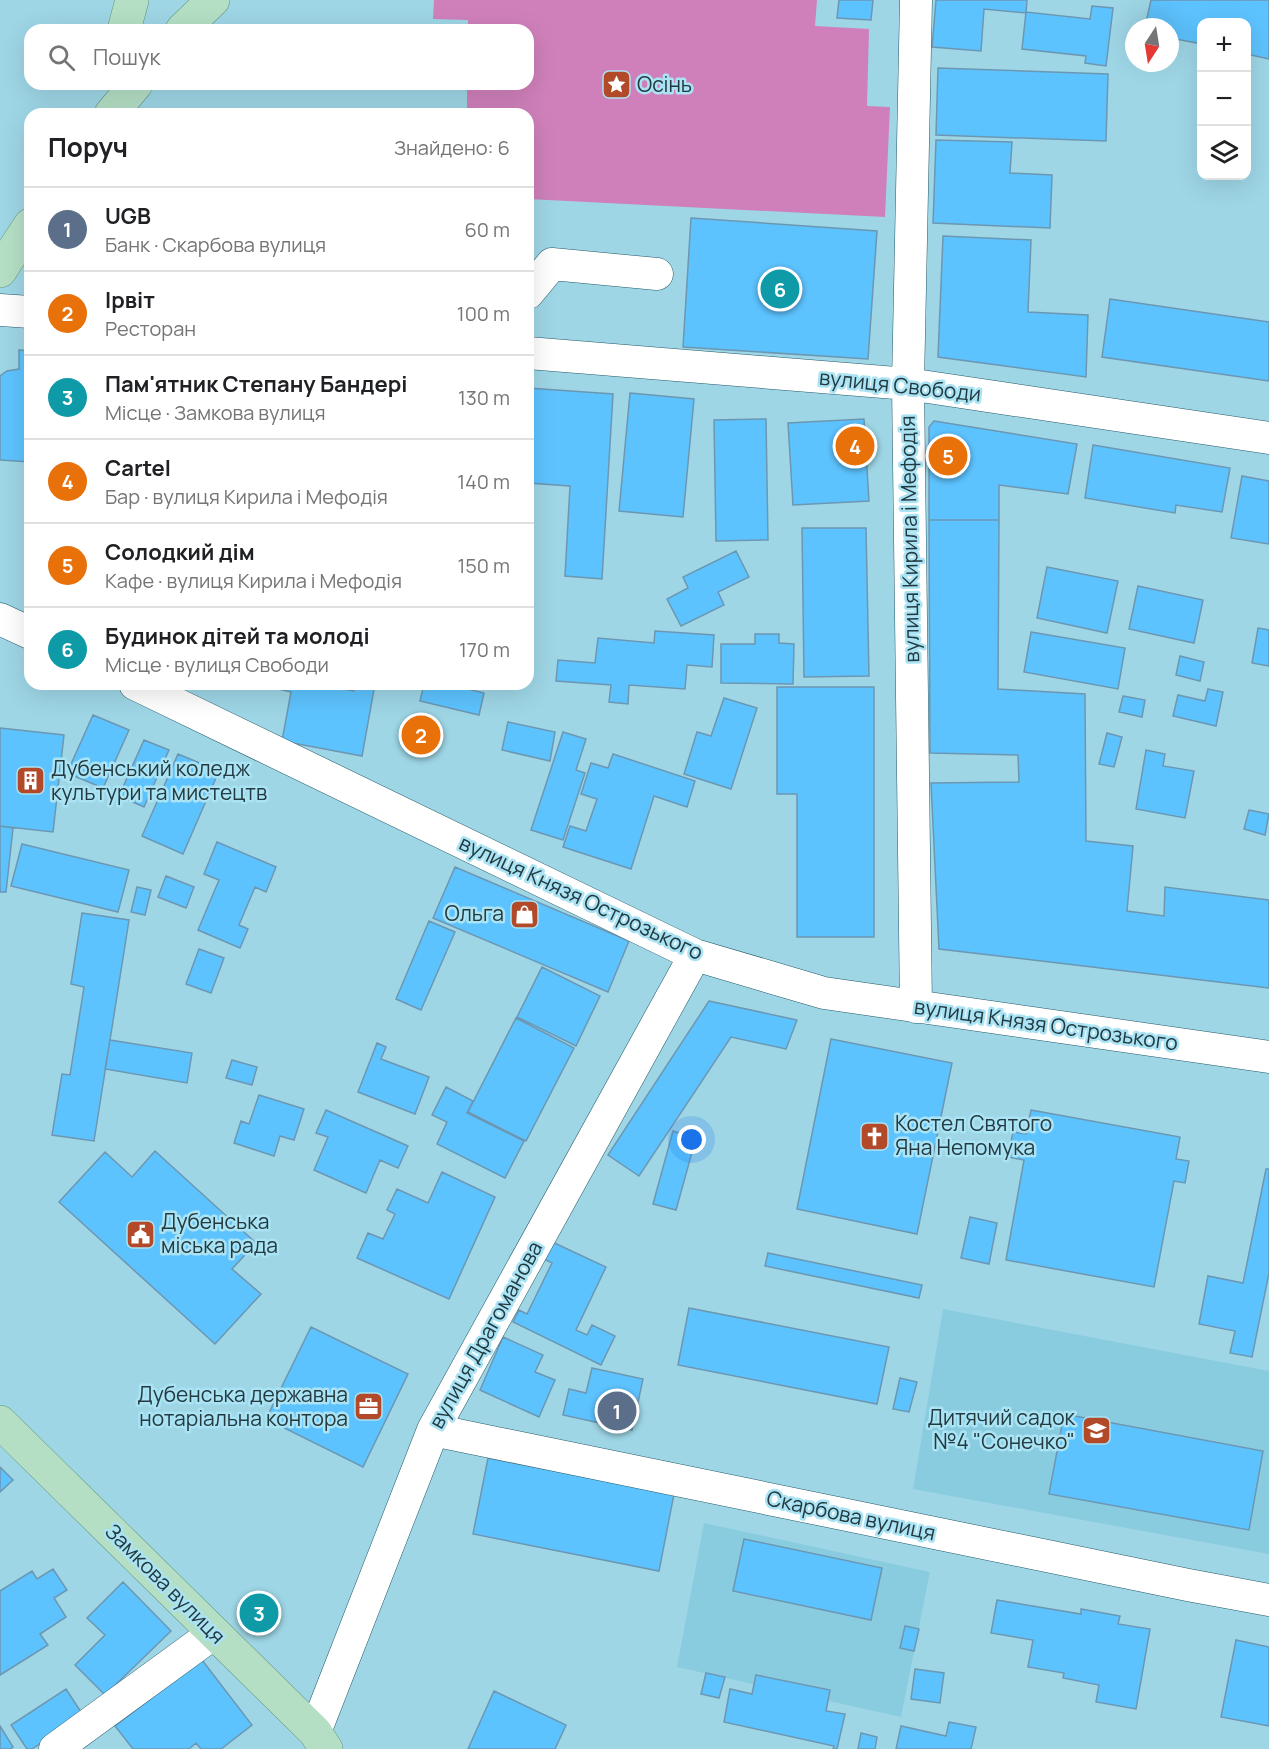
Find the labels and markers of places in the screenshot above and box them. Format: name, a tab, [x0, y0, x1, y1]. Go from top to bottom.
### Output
place icon: Осінь	[600, 69, 632, 101]
place label: Осінь	[637, 70, 692, 98]
pin: 6	[760, 266, 800, 312]
pin: 4	[836, 424, 874, 468]
pin: 5	[928, 434, 968, 478]
pin: 2	[402, 712, 440, 758]
place label: Дубенський коледж культури та мистецтв	[51, 754, 267, 806]
building icon: Дубенський коледж культури та мистецтв	[14, 765, 46, 797]
shop icon: Ольга	[509, 898, 541, 930]
place label: Ольга	[444, 899, 504, 927]
place label: Костел Святого Яна Непомука	[895, 1109, 1052, 1161]
church icon: Костел Святого Яна Непомука	[858, 1120, 890, 1152]
place label: Дубенська міська рада	[161, 1207, 278, 1259]
public building icon: Дубенська міська рада	[124, 1218, 156, 1250]
place label: Дубенська державна нотаріальна контора	[137, 1380, 348, 1432]
pin: 1	[598, 1388, 636, 1434]
office icon: Дубенська державна нотаріальна контора	[353, 1391, 385, 1423]
place label: Дитячий садок №4 "Сонечко"	[928, 1403, 1076, 1455]
school or university icon: Дитячий садок №4 "Сонечко"	[1080, 1414, 1112, 1446]
pin: 3	[240, 1590, 278, 1636]

